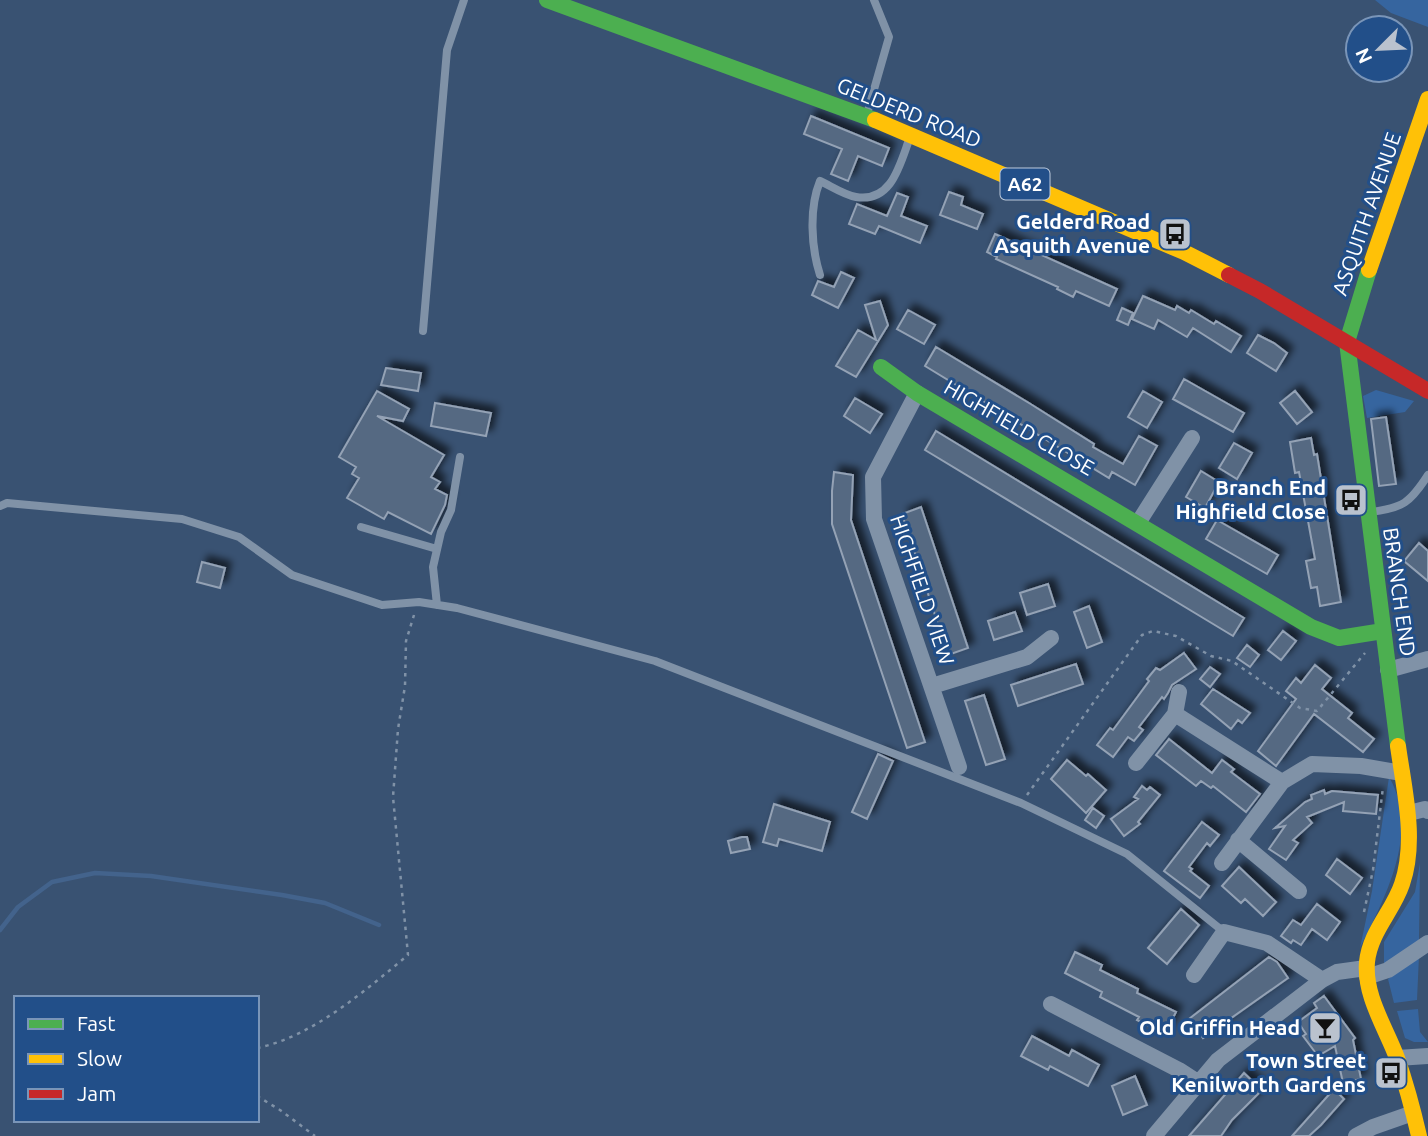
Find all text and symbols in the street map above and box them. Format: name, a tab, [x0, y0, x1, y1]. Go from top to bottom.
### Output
north arrow	[1344, 14, 1414, 84]
text: N	[1351, 45, 1376, 67]
street label: GELDERD ROAD	[834, 72, 985, 152]
street label: ASQUITH AVENUE	[1327, 129, 1405, 298]
road number: A62	[1000, 168, 1050, 200]
place label: Gelderd Road Asquith Avenue	[994, 209, 1150, 257]
bus stop icon: Gelderd Road Asquith Avenue	[1156, 215, 1194, 253]
street label: HIGHFIELD CLOSE	[940, 374, 1099, 480]
place label: Branch End Highfield Close	[1175, 475, 1326, 523]
bus stop icon: Branch End Highfield Close	[1332, 481, 1370, 519]
street label: HIGHFIELD VIEW	[886, 512, 960, 668]
street label: BRANCH END	[1379, 526, 1421, 658]
legend	[14, 996, 259, 1122]
bar icon: Old Griffin Head	[1306, 1009, 1344, 1047]
text: Fast	[77, 1011, 115, 1035]
place label: Old Griffin Head	[1139, 1015, 1300, 1039]
text: Slow	[77, 1046, 122, 1070]
place label: Town Street Kenilworth Gardens	[1171, 1048, 1366, 1096]
bus stop icon: Town Street Kenilworth Gardens	[1372, 1054, 1410, 1092]
text: Jam	[77, 1081, 116, 1105]

